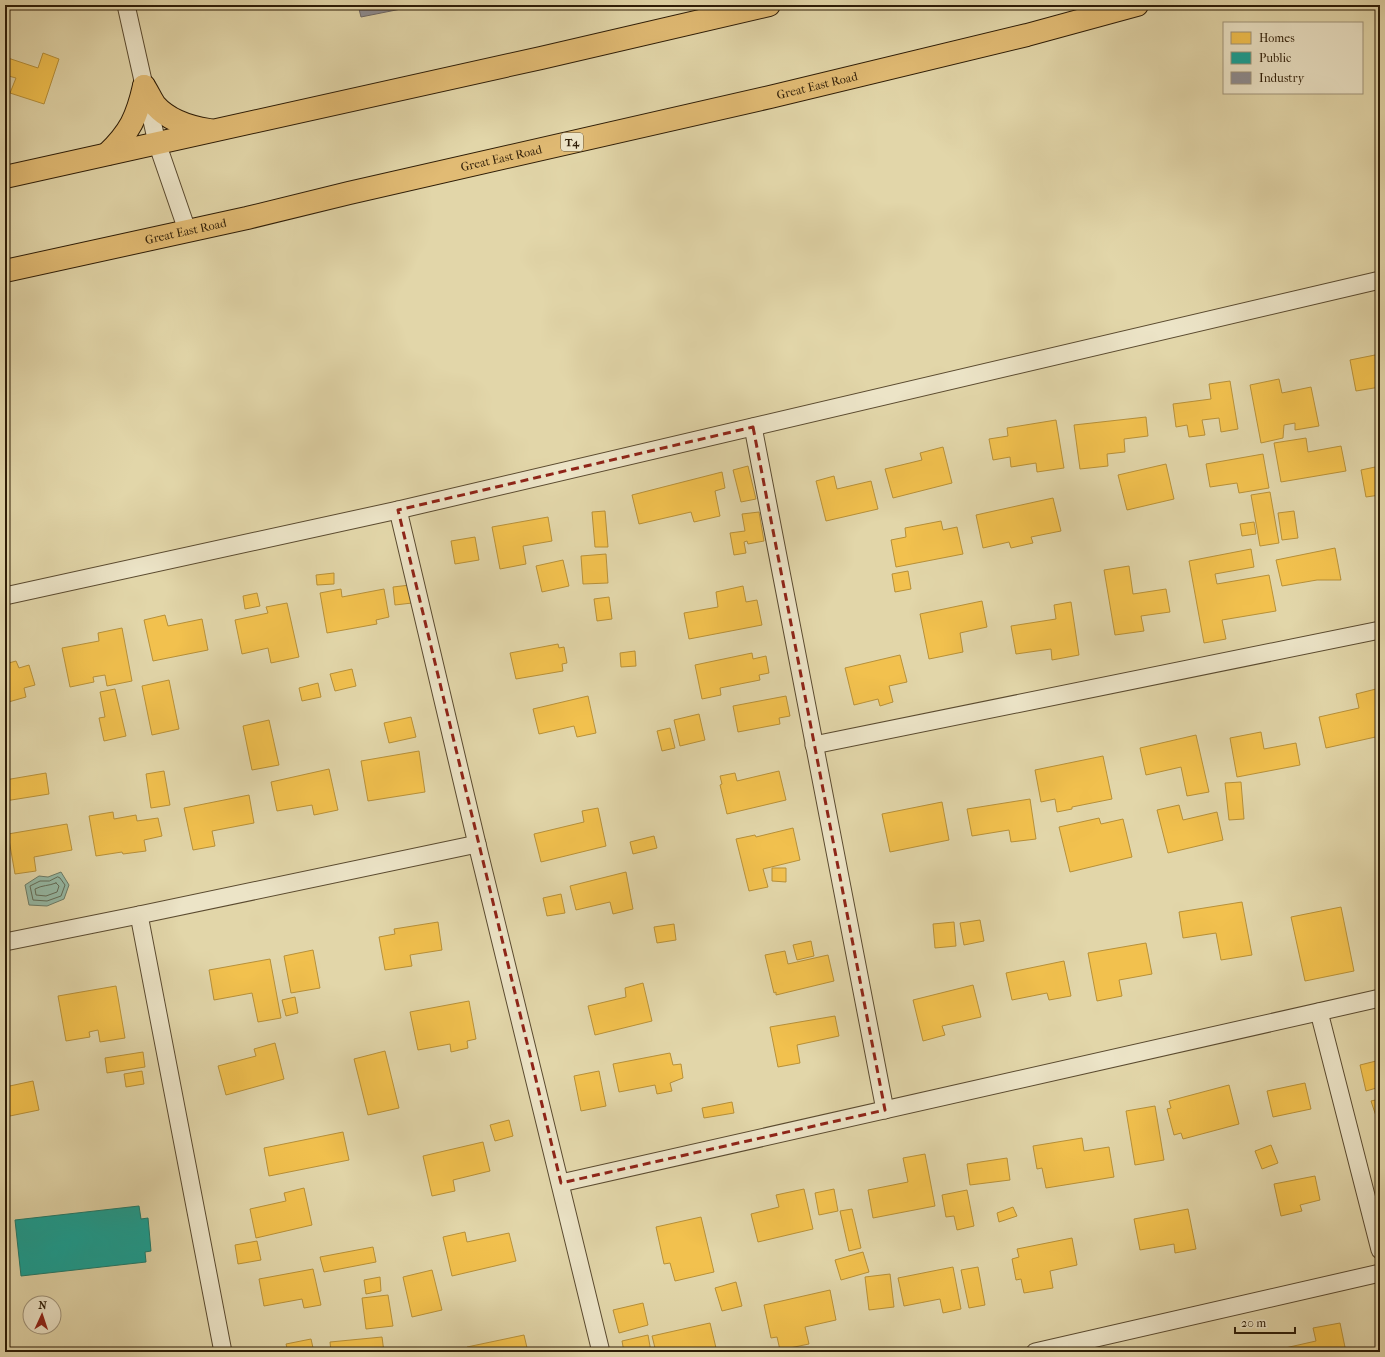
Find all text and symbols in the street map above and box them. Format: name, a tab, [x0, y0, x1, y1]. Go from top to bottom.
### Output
legend	[1223, 22, 1363, 94]
text: Homes	[1259, 31, 1295, 45]
text: Public	[1259, 51, 1291, 65]
street label: Great East Road	[775, 69, 859, 102]
text: Industry	[1259, 71, 1305, 85]
road number: T4	[561, 133, 583, 151]
street label: Great East Road	[459, 142, 544, 174]
street label: Great East Road	[144, 216, 228, 247]
north arrow	[22, 1295, 62, 1335]
text: N	[38, 1299, 48, 1312]
scale bar	[1235, 1309, 1295, 1335]
text: 20 m	[1241, 1316, 1266, 1330]

